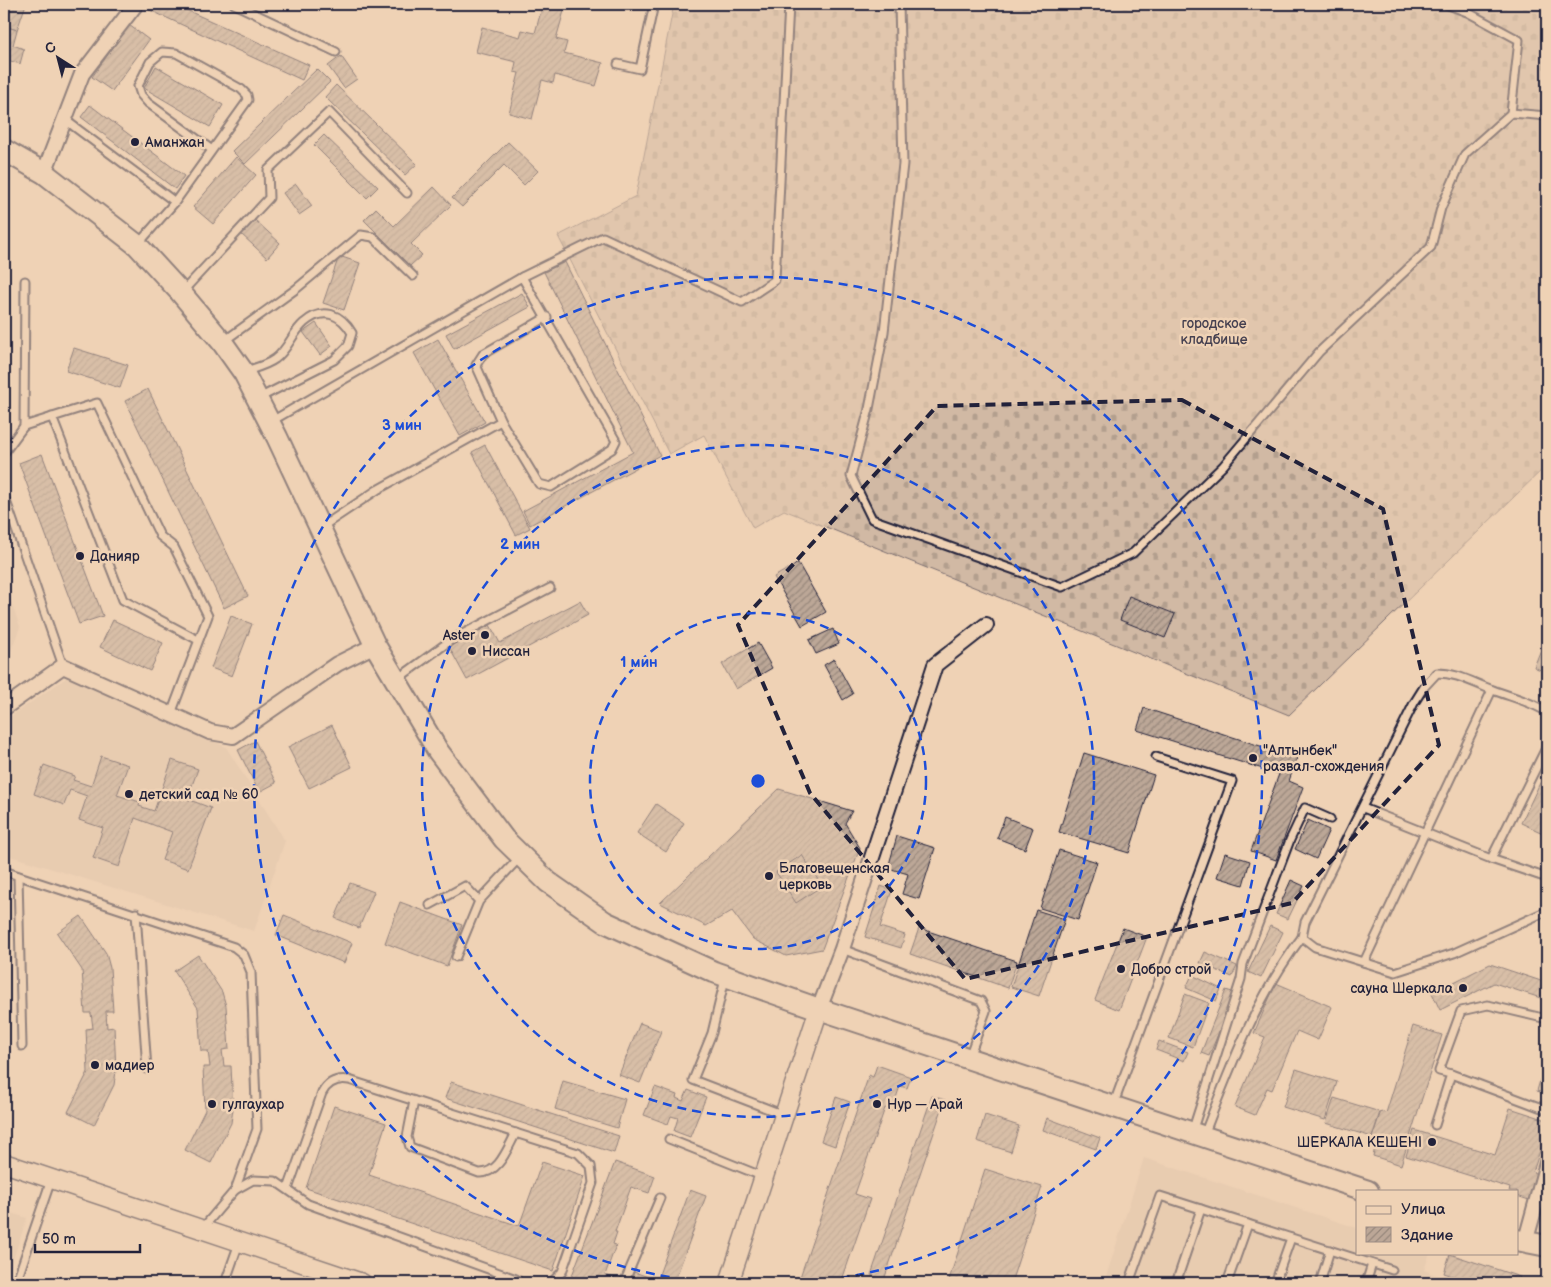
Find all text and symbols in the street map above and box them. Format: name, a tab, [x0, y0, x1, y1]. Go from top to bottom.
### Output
north arrow	[32, 32, 82, 82]
text: С	[42, 38, 60, 58]
place label: Аманжан	[144, 134, 205, 151]
marker: Аманжан	[129, 136, 141, 148]
park label: городское кладбище	[1181, 315, 1248, 348]
text: 3 мин	[382, 416, 422, 435]
text: 2 мин	[500, 535, 540, 554]
place label: Данияр	[90, 548, 140, 565]
marker: Данияр	[74, 550, 86, 562]
place label: Aster	[443, 627, 476, 644]
marker: Aster	[479, 629, 491, 641]
place label: Ниссан	[482, 643, 530, 660]
marker: Ниссан	[466, 645, 478, 657]
text: 1 мин	[620, 653, 658, 672]
place label: "Алтынбек" развал-схождения	[1263, 742, 1385, 775]
marker: "Алтынбек" развал-схождения	[1247, 752, 1259, 764]
centre of rings	[749, 772, 767, 790]
place label: детский сад № 60	[139, 786, 258, 803]
marker: детский сад № 60	[123, 788, 135, 800]
place label: Благовещенская церковь	[779, 860, 890, 893]
marker: Благовещенская церковь	[763, 870, 775, 882]
place label: Добро строй	[1131, 961, 1211, 978]
marker: Добро строй	[1115, 963, 1127, 975]
place label: сауна Шеркала	[1350, 980, 1454, 997]
marker: сауна Шеркала	[1457, 982, 1469, 994]
place label: мадиер	[105, 1057, 155, 1074]
marker: мадиер	[89, 1059, 101, 1071]
place label: гулгаухар	[222, 1096, 284, 1113]
place label: Нур — Арай	[887, 1096, 963, 1113]
marker: гулгаухар	[206, 1098, 218, 1110]
marker: Нур — Арай	[871, 1098, 883, 1110]
place label: ШЕРКАЛА КЕШЕНІ	[1297, 1134, 1422, 1151]
marker: ШЕРКАЛА КЕШЕНІ	[1426, 1136, 1438, 1148]
legend	[1356, 1190, 1518, 1254]
text: Улица	[1401, 1200, 1446, 1219]
scale bar	[35, 1222, 140, 1254]
text: Здание	[1401, 1226, 1453, 1245]
text: 50 m	[42, 1230, 76, 1249]

